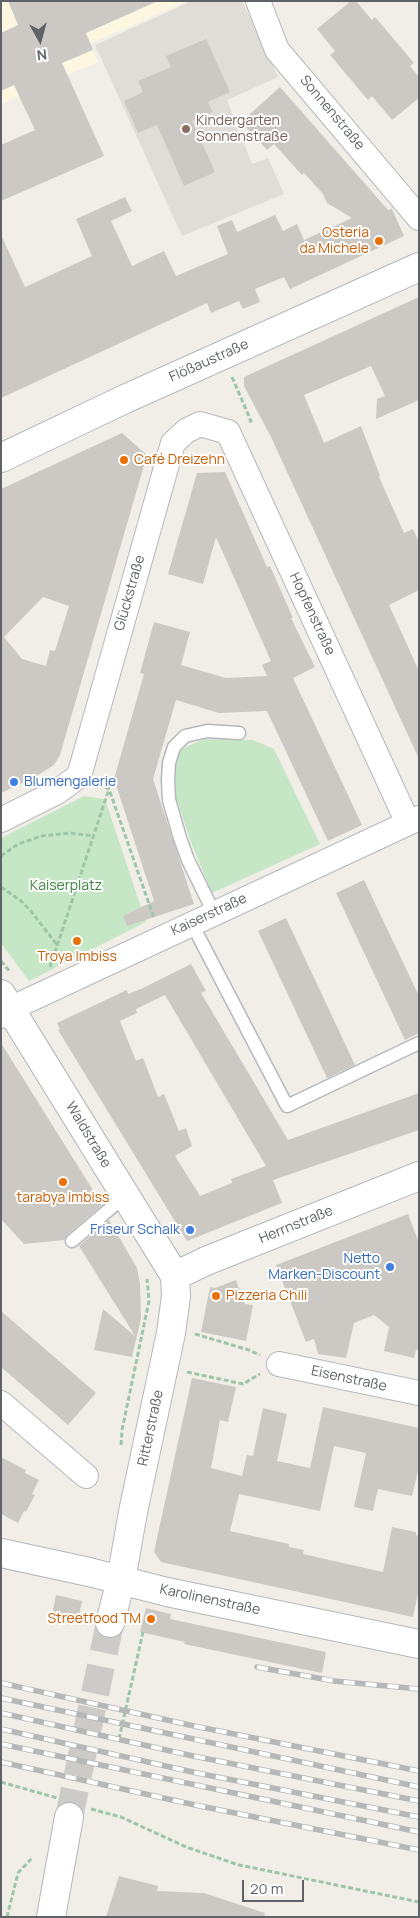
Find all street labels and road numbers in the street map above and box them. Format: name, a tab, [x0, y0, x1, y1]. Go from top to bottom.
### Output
street label: Sonnenstraße	[296, 72, 368, 154]
street label: Flößaustraße	[167, 336, 251, 386]
street label: Glückstraße	[111, 553, 149, 633]
street label: Hopfenstraße	[286, 570, 338, 658]
street label: Kaiserstraße	[168, 890, 250, 940]
street label: Waldstraße	[62, 1099, 114, 1171]
street label: Herrnstraße	[257, 1203, 335, 1247]
street label: Eisenstraße	[310, 1363, 388, 1395]
street label: Ritterstraße	[135, 1388, 167, 1468]
street label: Karolinenstraße	[158, 1581, 262, 1619]

